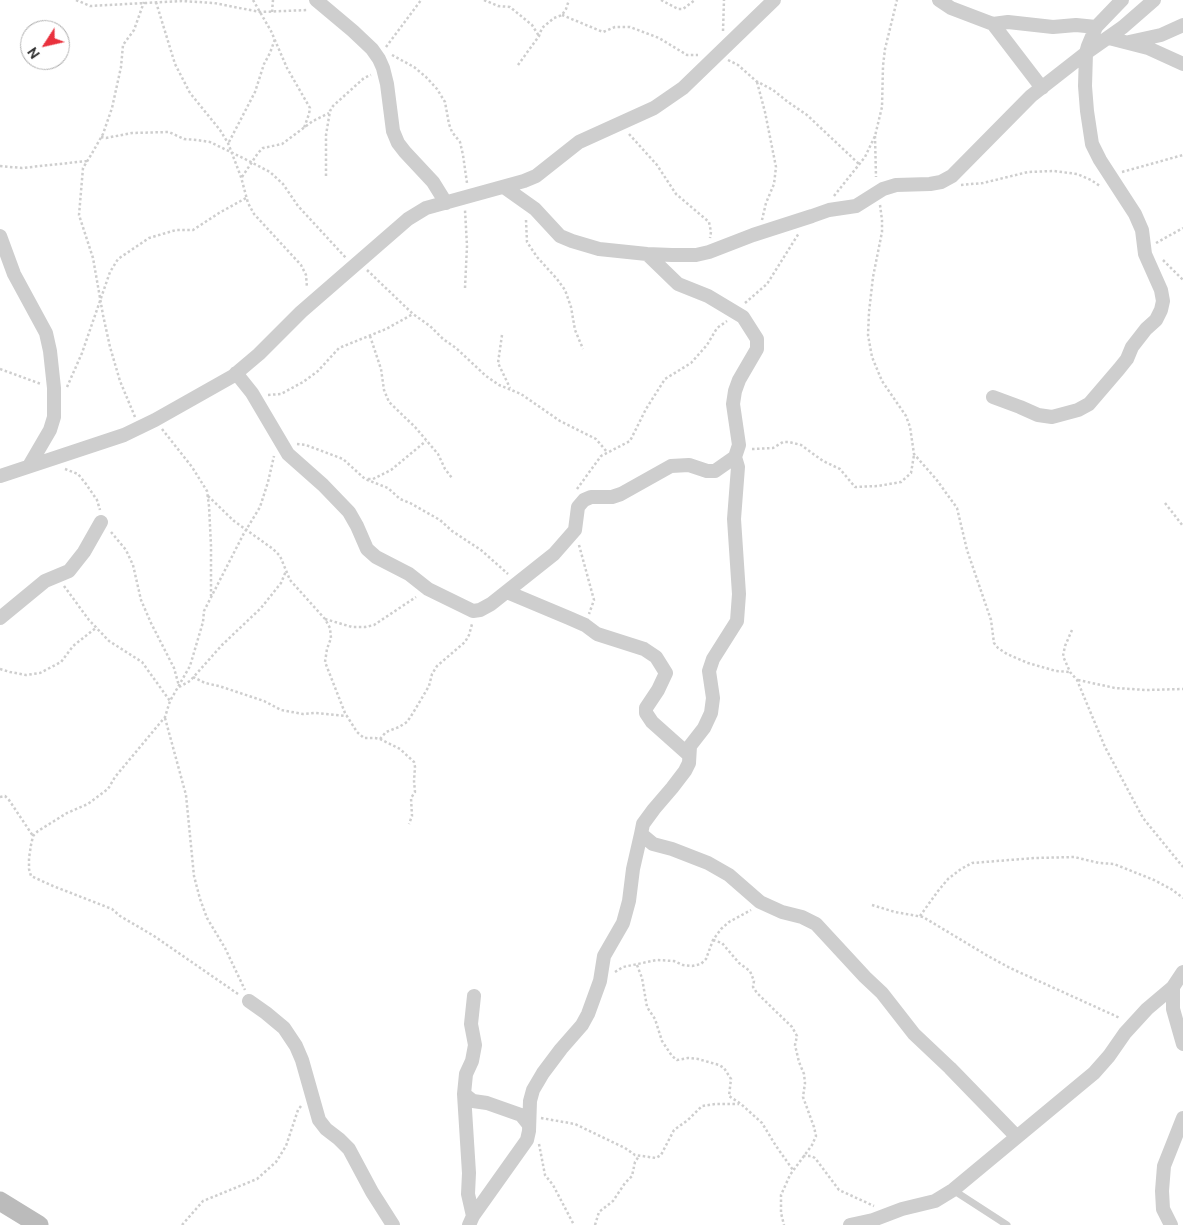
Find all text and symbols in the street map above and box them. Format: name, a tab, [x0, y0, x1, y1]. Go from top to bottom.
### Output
north arrow	[20, 20, 70, 70]
text: N	[24, 44, 43, 62]

